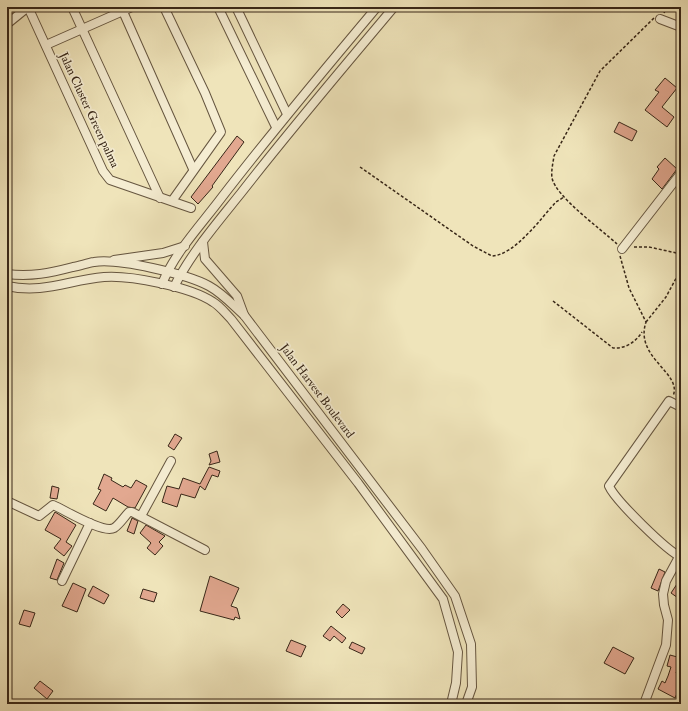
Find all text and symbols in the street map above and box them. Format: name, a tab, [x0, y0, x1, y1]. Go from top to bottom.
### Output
street label: Jalan Cluster Green palma	[55, 49, 123, 171]
street label: Jalan Harvest Boulevard	[276, 340, 357, 441]

